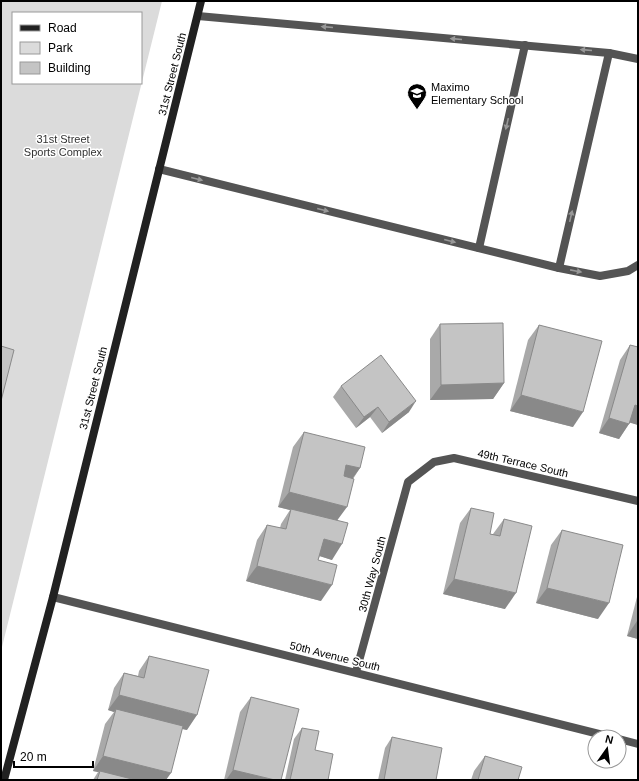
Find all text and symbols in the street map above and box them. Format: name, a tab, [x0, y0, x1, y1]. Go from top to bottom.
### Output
legend	[12, 12, 142, 84]
text: Road	[48, 21, 77, 35]
one-way arrow	[321, 24, 333, 31]
street label: 31st Street South	[156, 31, 188, 117]
one-way arrow	[450, 35, 462, 42]
text: Park	[48, 41, 74, 55]
one-way arrow	[580, 47, 592, 54]
text: Building	[48, 61, 91, 75]
place label: Maximo Elementary School	[431, 81, 523, 106]
school or university icon: Maximo Elementary School	[406, 82, 428, 110]
one-way arrow	[504, 118, 510, 130]
park label: 31st Street Sports Complex	[24, 133, 103, 158]
one-way arrow	[191, 176, 203, 182]
one-way arrow	[318, 207, 330, 213]
one-way arrow	[568, 210, 574, 222]
one-way arrow	[444, 238, 456, 244]
one-way arrow	[570, 269, 582, 275]
street label: 31st Street South	[77, 345, 109, 431]
street label: 49th Terrace South	[476, 447, 570, 479]
street label: 30th Way South	[356, 535, 388, 613]
street label: 50th Avenue South	[289, 639, 381, 673]
north arrow	[587, 729, 627, 769]
text: N	[604, 733, 615, 746]
scale bar	[14, 743, 93, 769]
text: 20 m	[20, 750, 47, 764]

